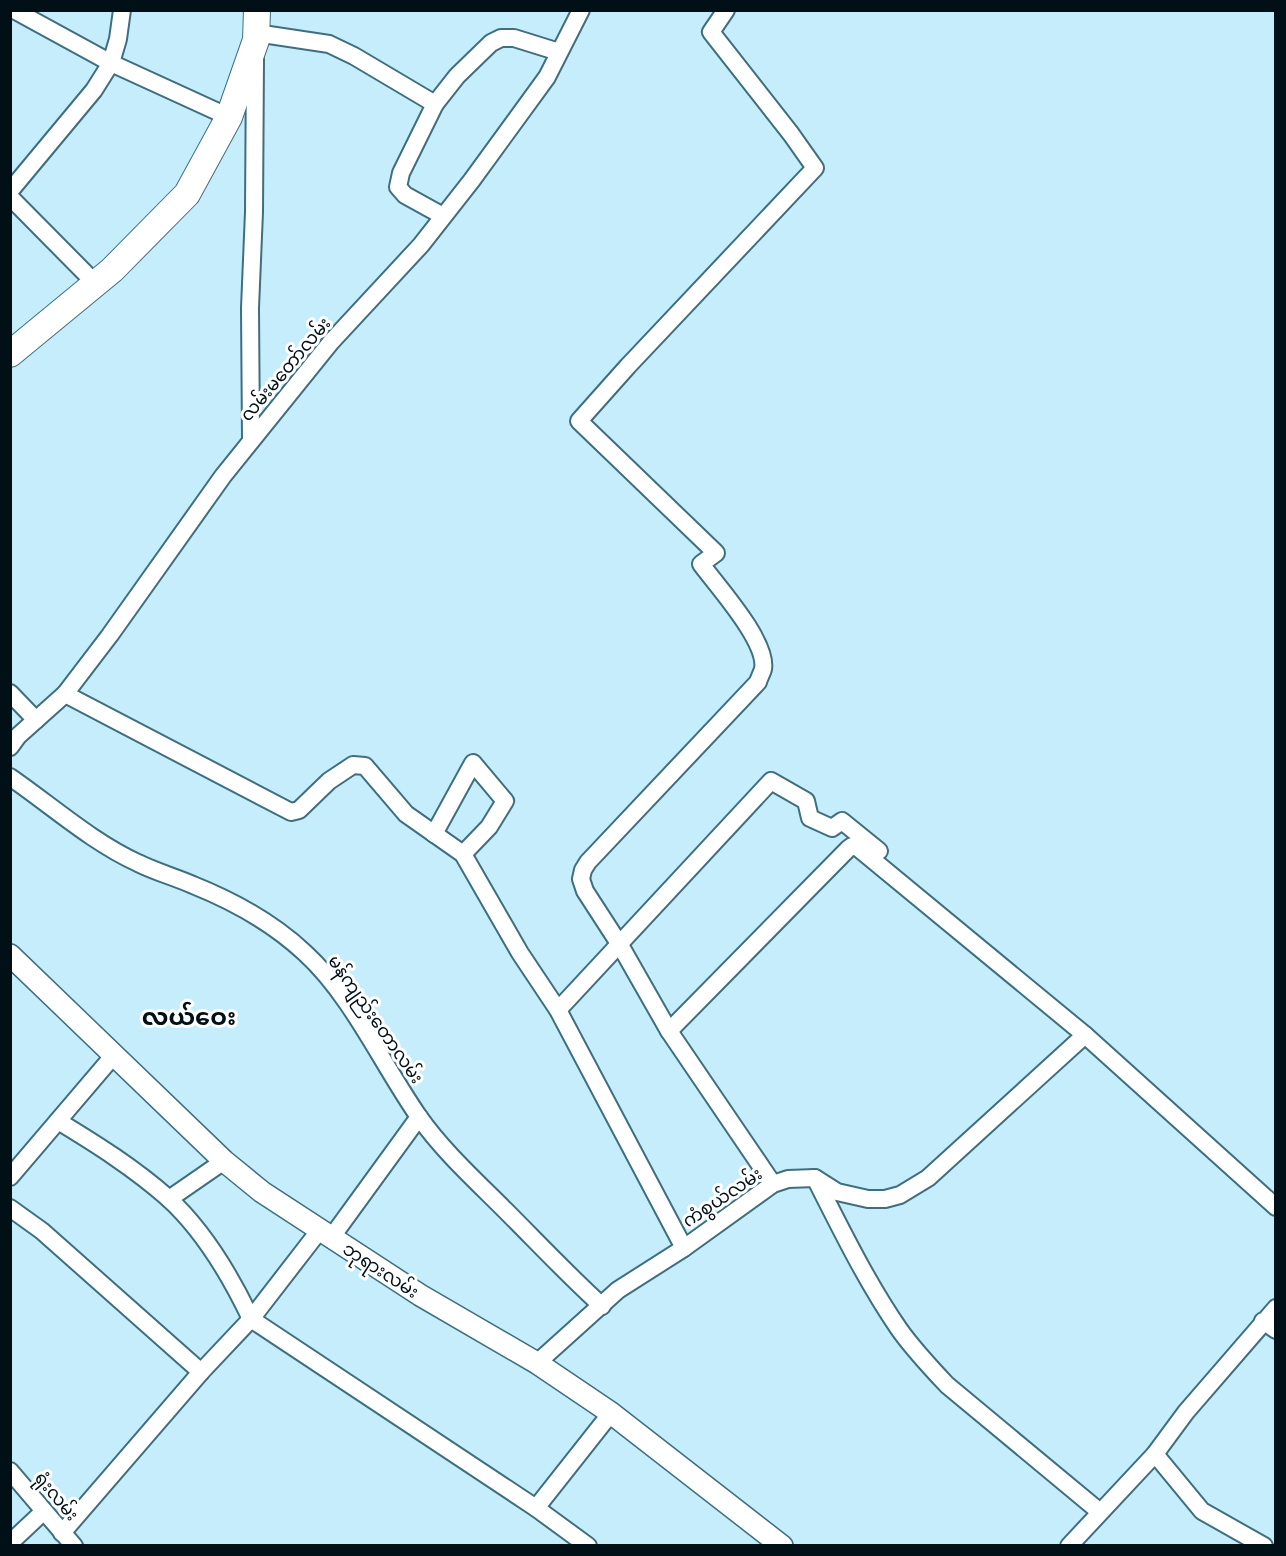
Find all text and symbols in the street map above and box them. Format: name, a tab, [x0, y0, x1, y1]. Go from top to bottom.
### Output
street label: လမ်းမတော်လမ်း	[234, 312, 335, 425]
street label: မန်ကျည်းတောလမ်း	[320, 950, 430, 1090]
district label: လယ်ဝေး	[142, 1001, 236, 1030]
street label: ကံစွယ်လမ်း	[677, 1161, 769, 1235]
street label: ဘုရားလမ်း	[337, 1236, 424, 1306]
street label: ရုံးလမ်း	[27, 1466, 85, 1528]

